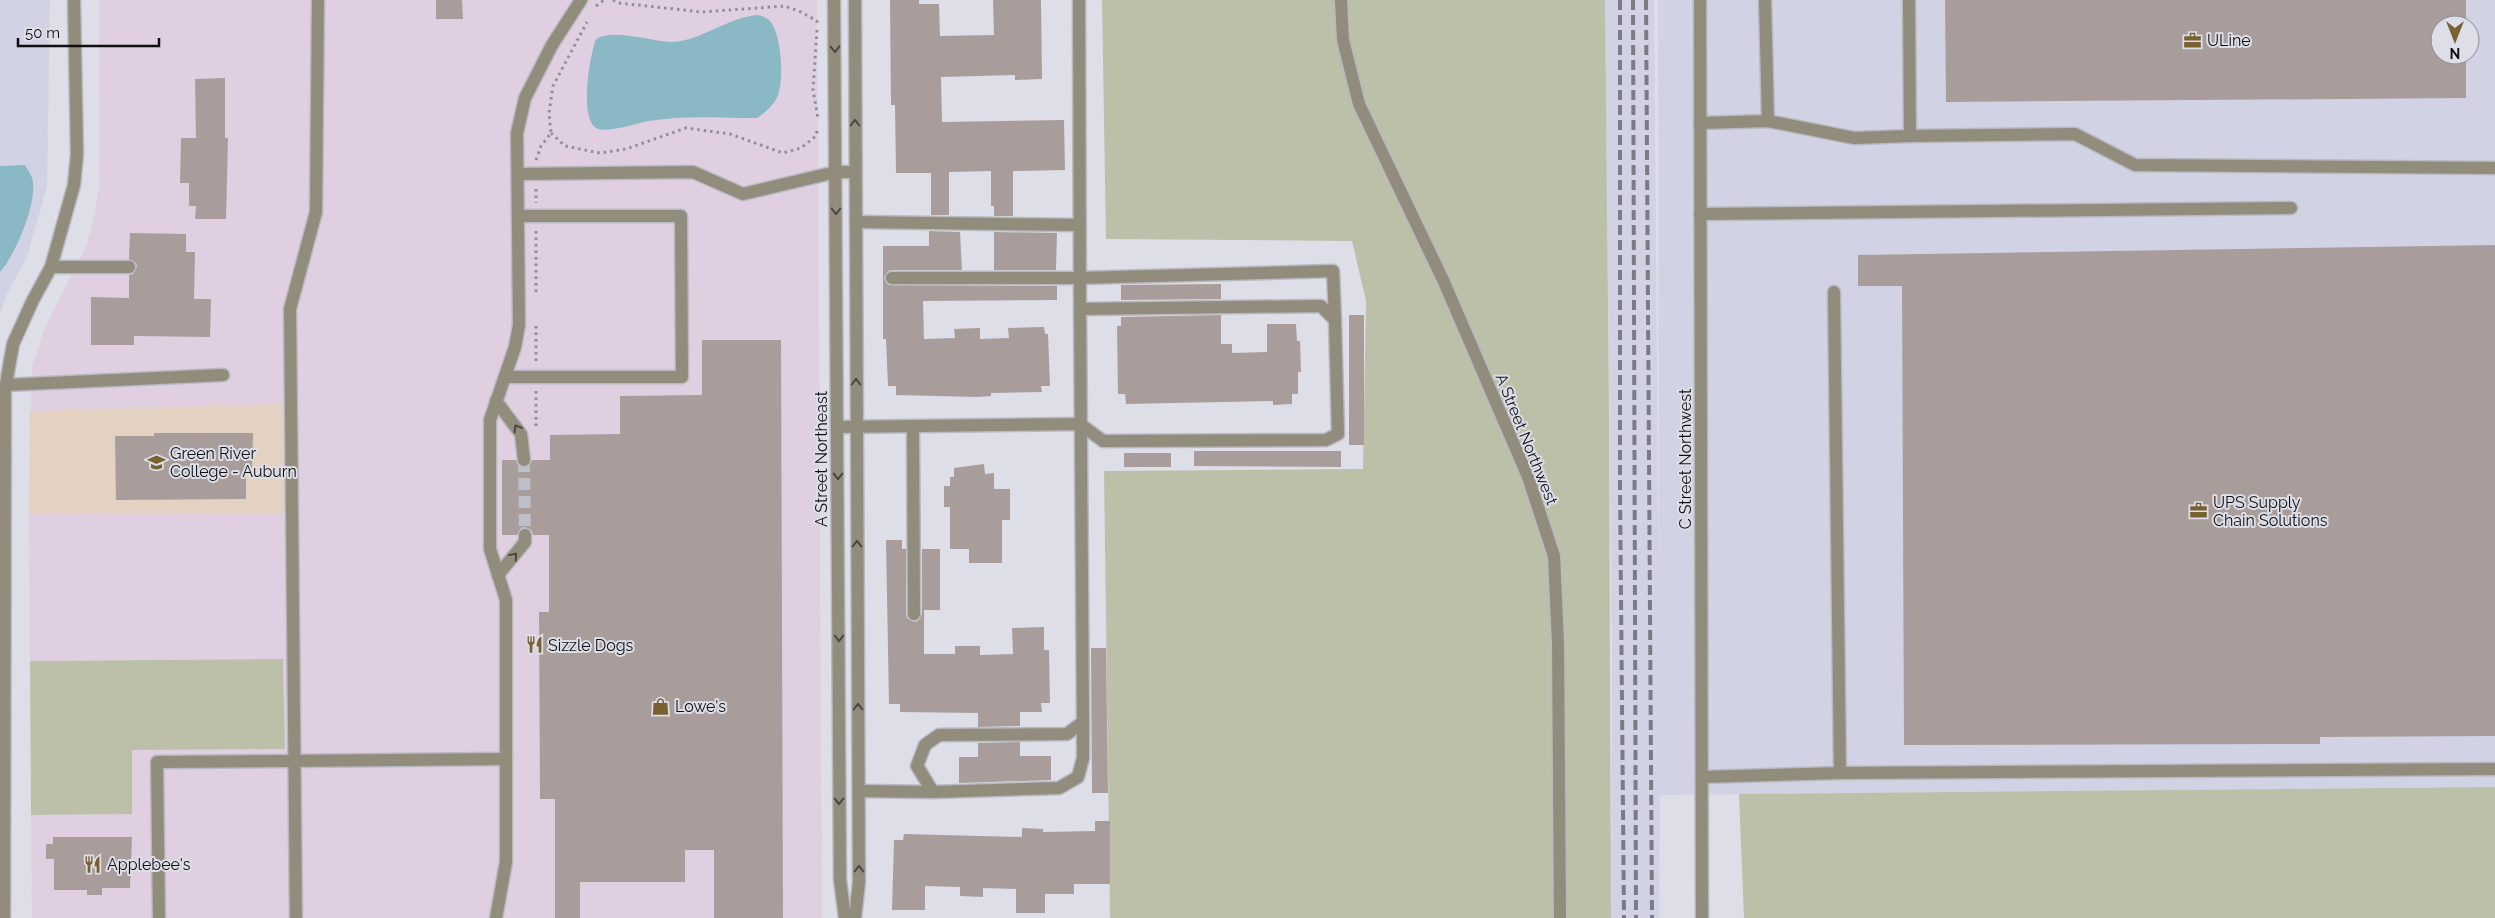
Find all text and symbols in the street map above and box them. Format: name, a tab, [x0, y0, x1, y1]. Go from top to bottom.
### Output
scale bar	[18, 15, 159, 47]
north arrow	[2430, 15, 2480, 65]
text: 50 m	[25, 24, 60, 42]
office icon: ULine	[2183, 30, 2203, 50]
place label: ULine	[2207, 31, 2251, 50]
one-way arrow	[830, 45, 840, 53]
text: N	[2450, 45, 2460, 61]
one-way arrow	[850, 119, 860, 126]
one-way arrow	[831, 207, 842, 215]
street label: A Street Northwest	[1492, 371, 1562, 508]
one-way arrow	[851, 378, 861, 386]
street label: C Street Northwest	[1676, 388, 1695, 529]
street label: A Street Northeast	[812, 390, 831, 527]
one-way arrow	[514, 424, 524, 433]
place label: Green River College - Auburn	[170, 444, 297, 481]
school or university icon: Green River College - Auburn	[146, 452, 166, 472]
one-way arrow	[833, 472, 843, 480]
place label: UPS Supply Chain Solutions	[2213, 493, 2328, 530]
office icon: UPS Supply Chain Solutions	[2189, 501, 2209, 521]
one-way arrow	[852, 540, 862, 548]
one-way arrow	[509, 553, 518, 562]
one-way arrow	[833, 634, 844, 642]
restaurant icon: Sizzle Dogs	[524, 635, 544, 655]
place label: Sizzle Dogs	[548, 636, 634, 655]
shop icon: Lowe's	[651, 696, 671, 716]
place label: Lowe's	[675, 697, 726, 716]
one-way arrow	[853, 703, 863, 710]
one-way arrow	[834, 797, 844, 805]
restaurant icon: Applebee's	[83, 854, 103, 874]
place label: Applebee's	[107, 855, 191, 874]
one-way arrow	[854, 865, 864, 873]

